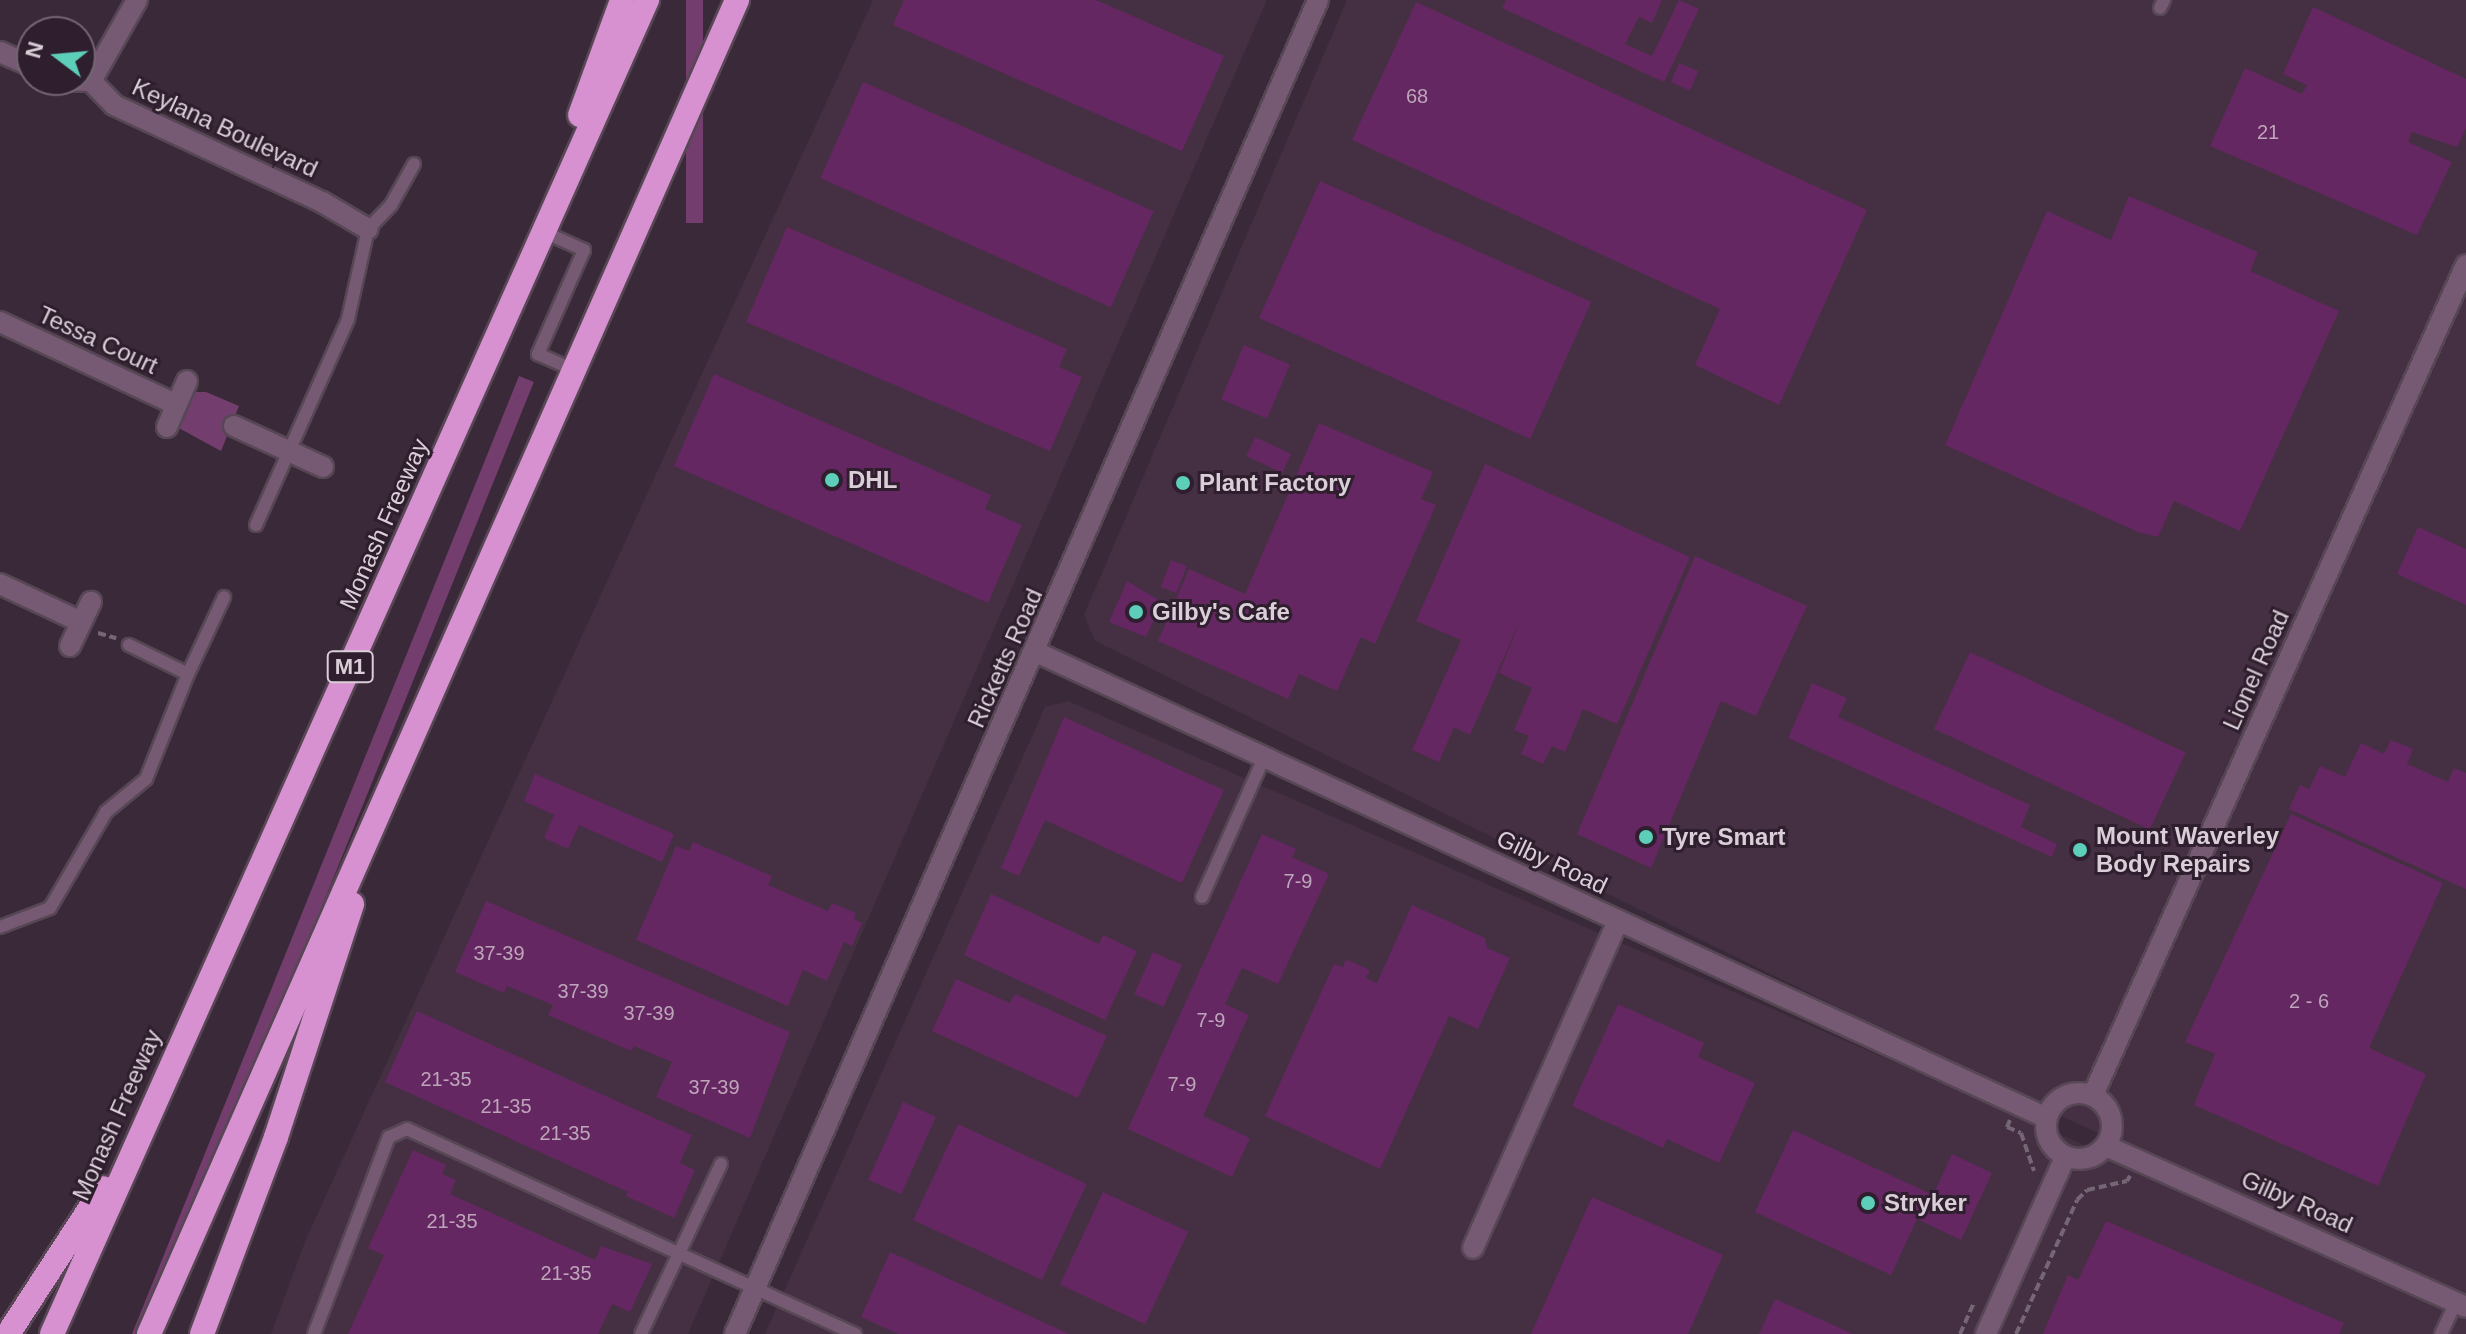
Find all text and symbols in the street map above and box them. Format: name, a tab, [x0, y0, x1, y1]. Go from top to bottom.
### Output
north arrow	[16, 16, 96, 96]
text: N	[20, 39, 49, 61]
street label: Keylana Boulevard	[128, 72, 322, 184]
house number: 68	[1406, 84, 1428, 108]
house number: 21	[2257, 120, 2279, 144]
street label: Tessa Court	[34, 300, 162, 380]
street label: Monash Freeway	[333, 434, 435, 614]
place label: DHL	[848, 466, 897, 494]
place label: Plant Factory	[1199, 469, 1351, 497]
marker: DHL	[823, 471, 841, 489]
marker: Plant Factory	[1174, 474, 1192, 492]
street label: Ricketts Road	[961, 584, 1049, 732]
place label: Gilby's Cafe	[1152, 598, 1290, 626]
marker: Gilby's Cafe	[1127, 603, 1145, 621]
street label: Lionel Road	[2217, 606, 2295, 734]
road number: M1	[326, 649, 374, 685]
place label: Mount Waverley Body Repairs	[2096, 822, 2279, 878]
place label: Tyre Smart	[1662, 823, 1786, 851]
street label: Gilby Road	[1492, 824, 1612, 900]
marker: Tyre Smart	[1637, 828, 1655, 846]
marker: Mount Waverley Body Repairs	[2071, 841, 2089, 859]
house number: 7-9	[1284, 869, 1312, 893]
house number: 37-39	[473, 941, 525, 965]
house number: 37-39	[557, 979, 609, 1003]
house number: 2 - 6	[2289, 989, 2329, 1013]
house number: 37-39	[623, 1001, 675, 1025]
house number: 7-9	[1197, 1008, 1225, 1032]
street label: Monash Freeway	[66, 1025, 168, 1205]
house number: 21-35	[420, 1067, 472, 1091]
house number: 7-9	[1168, 1072, 1196, 1096]
house number: 37-39	[688, 1075, 740, 1099]
house number: 21-35	[480, 1094, 532, 1118]
house number: 21-35	[539, 1121, 591, 1145]
street label: Gilby Road	[2237, 1165, 2357, 1239]
place label: Stryker	[1884, 1189, 1967, 1217]
marker: Stryker	[1859, 1194, 1877, 1212]
house number: 21-35	[426, 1209, 478, 1233]
house number: 21-35	[540, 1261, 592, 1285]

